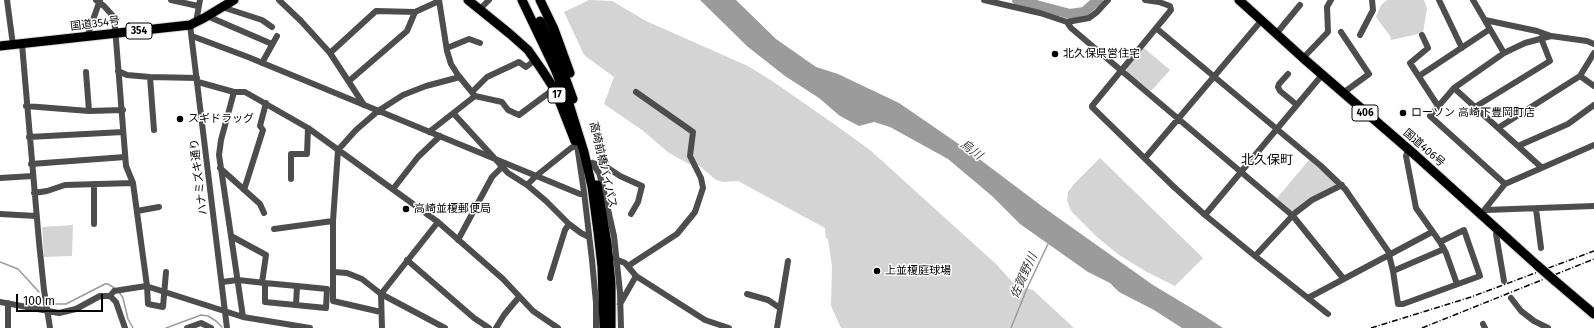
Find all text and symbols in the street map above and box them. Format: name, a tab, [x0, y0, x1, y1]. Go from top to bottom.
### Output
street label: 国道354号	[69, 14, 121, 34]
road number: 354	[126, 23, 152, 39]
place label: 北久保県営住宅	[1063, 47, 1140, 61]
marker: 北久保県営住宅	[1050, 49, 1060, 59]
road number: 17	[548, 87, 566, 103]
road number: 406	[1352, 105, 1378, 121]
place label: ローソン 高崎下豊岡町店	[1411, 106, 1535, 120]
marker: ローソン 高崎下豊岡町店	[1398, 108, 1408, 118]
place label: スギドラッグ	[188, 112, 254, 126]
marker: スギドラッグ	[175, 114, 185, 124]
street label: 高崎前橋バイパス	[587, 121, 619, 209]
street label: 国道406号	[1400, 126, 1448, 170]
water label: 烏川	[957, 137, 985, 163]
street label: ハナミズキ通り	[188, 138, 210, 216]
district label: 北久保町	[1241, 152, 1293, 168]
place label: 高崎並榎郵便局	[414, 202, 491, 216]
marker: 高崎並榎郵便局	[401, 204, 411, 214]
water label: 佐賀野川	[1008, 251, 1040, 301]
place label: 上並榎庭球場	[885, 264, 951, 278]
marker: 上並榎庭球場	[872, 266, 882, 276]
scale bar	[18, 286, 105, 312]
text: 100 m	[23, 294, 55, 308]

